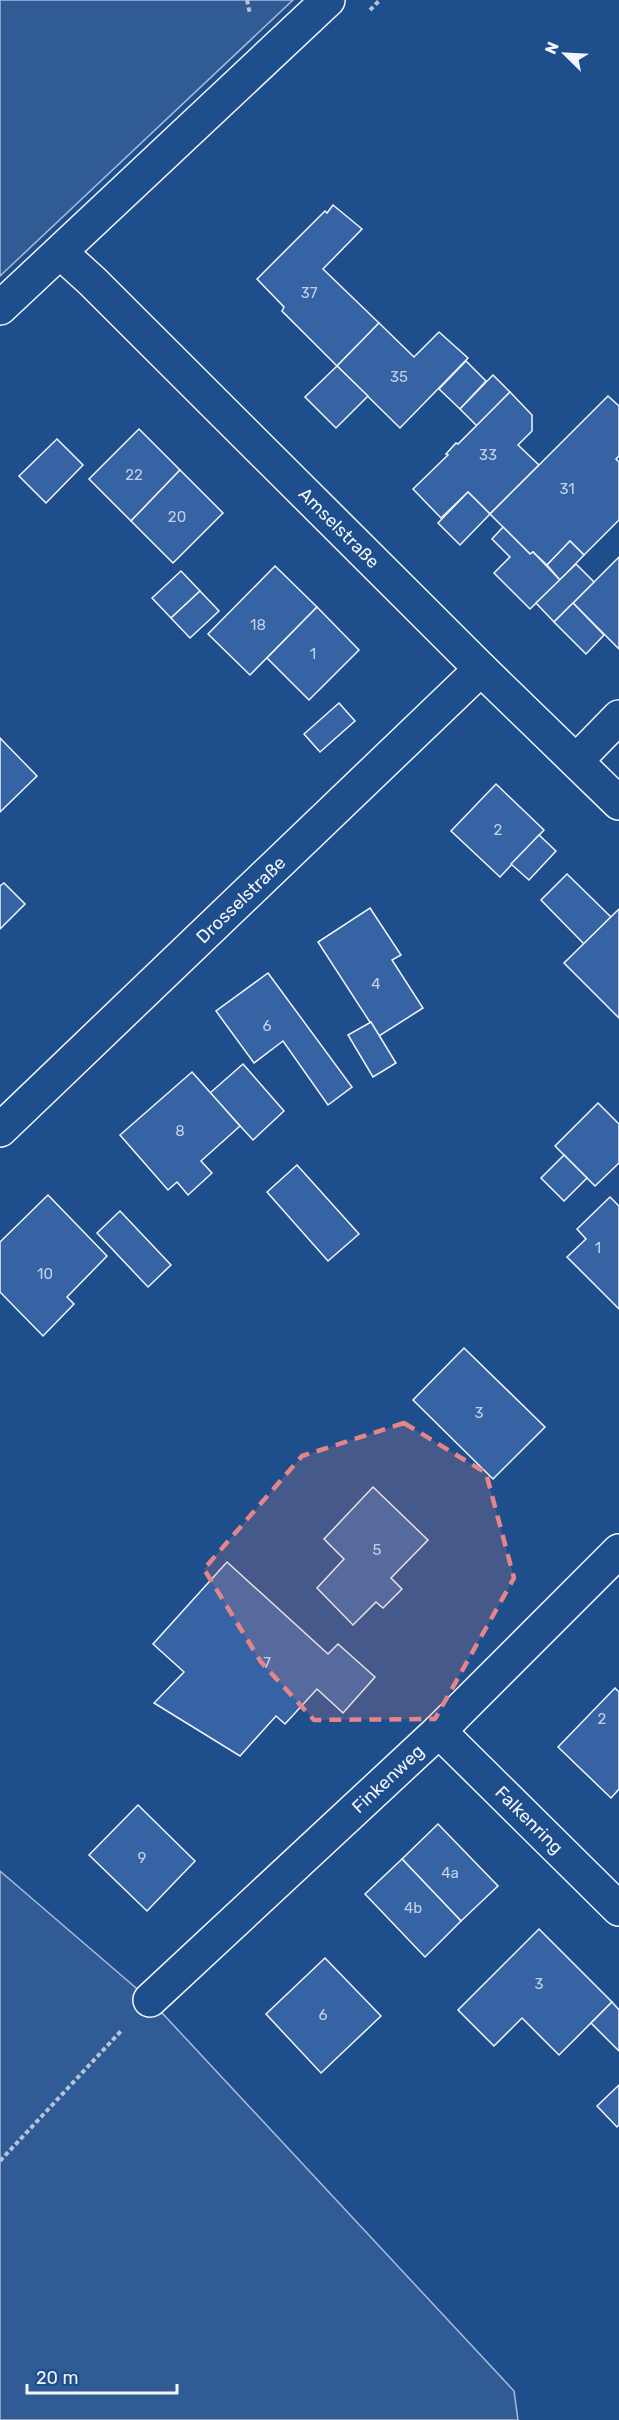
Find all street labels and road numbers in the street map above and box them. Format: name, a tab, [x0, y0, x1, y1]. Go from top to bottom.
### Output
street label: Amselstraße	[294, 483, 384, 573]
street label: Drosselstraße	[192, 852, 290, 948]
street label: Finkenweg	[347, 1740, 429, 1818]
street label: Falkenring	[490, 1781, 568, 1859]

